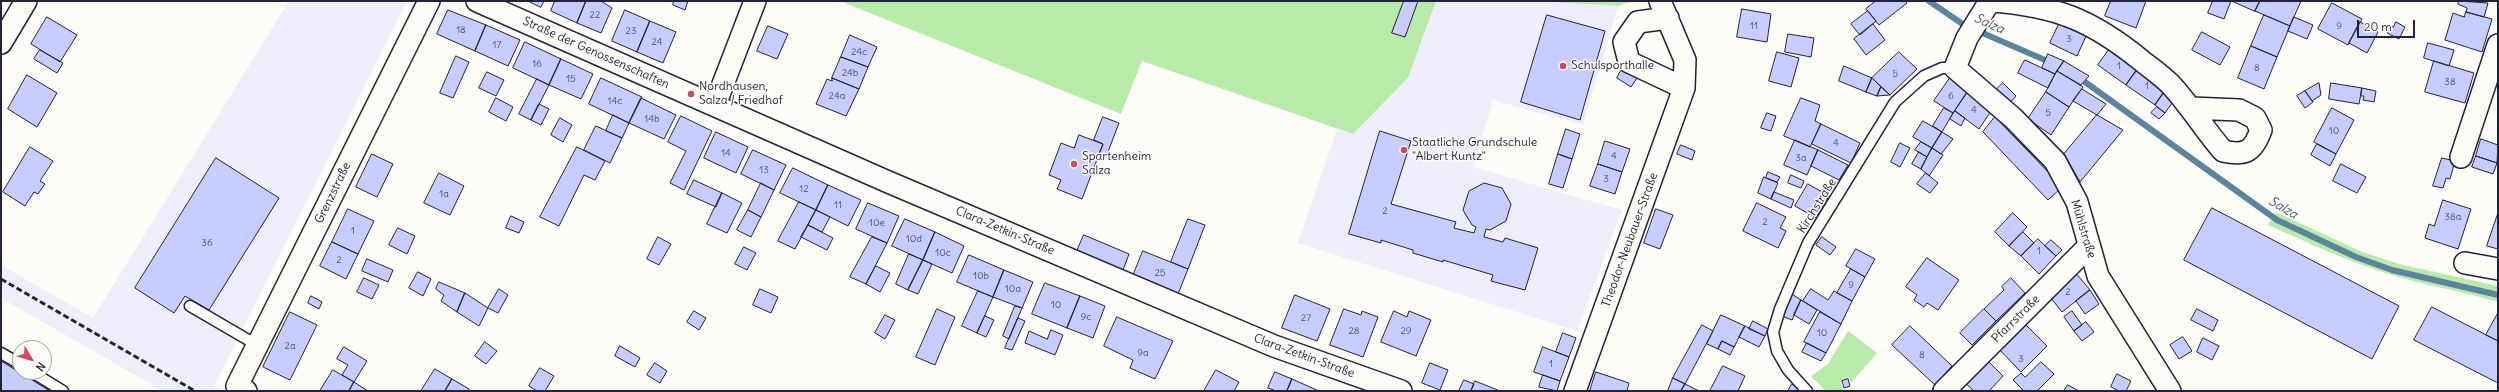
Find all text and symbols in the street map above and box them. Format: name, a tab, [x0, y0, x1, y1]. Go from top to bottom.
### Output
house number: 22	[590, 9, 600, 21]
water label: Salza	[1972, 11, 2006, 37]
scale bar	[2359, 12, 2417, 38]
street label: Straße der Genossenschaften	[520, 14, 672, 92]
text: 20 m	[2364, 19, 2392, 34]
house number: 11	[1750, 20, 1758, 32]
house number: 9	[2336, 20, 2342, 32]
house number: 18	[456, 24, 466, 36]
house number: 23	[625, 25, 637, 37]
house number: 3	[2066, 33, 2072, 45]
house number: 24	[651, 36, 663, 48]
house number: 17	[493, 39, 501, 51]
house number: 24c	[851, 46, 867, 58]
house number: 16	[532, 58, 542, 70]
place label: Schulsporthalle	[1571, 59, 1654, 73]
house number: 1	[2117, 60, 2121, 72]
marker: Schulsporthalle	[1558, 61, 1568, 71]
house number: 8	[2254, 62, 2260, 74]
house number: 24b	[842, 67, 858, 79]
house number: 5	[1892, 68, 1898, 80]
house number: 15	[566, 73, 576, 85]
house number: 38	[2444, 76, 2456, 88]
place label: Nordhausen, Salza / Friedhof	[699, 80, 783, 108]
house number: 1	[2145, 80, 2149, 92]
marker: Nordhausen, Salza / Friedhof	[686, 89, 696, 99]
house number: 24a	[829, 90, 845, 102]
house number: 6	[1948, 90, 1954, 102]
house number: 14c	[608, 95, 622, 107]
house number: 4	[1971, 104, 1977, 116]
house number: 5	[2045, 107, 2051, 119]
house number: 14b	[644, 113, 660, 125]
house number: 10	[2329, 125, 2339, 137]
place label: Staatliche Grundschule "Albert Kuntz"	[1412, 136, 1537, 164]
house number: 4	[1833, 137, 1839, 149]
marker: Staatliche Grundschule "Albert Kuntz"	[1399, 145, 1409, 155]
house number: 14	[721, 147, 731, 159]
place label: Spartenheim Salza	[1082, 150, 1151, 178]
house number: 4	[1611, 150, 1617, 162]
house number: 3a	[1795, 152, 1807, 164]
marker: Spartenheim Salza	[1069, 159, 1079, 169]
street label: Grenzstraße	[312, 160, 354, 226]
house number: 13	[759, 164, 769, 176]
street label: Theodor-Neubauer-Straße	[1599, 171, 1661, 309]
house number: 3	[1603, 173, 1609, 185]
street label: Kirchstraße	[1794, 176, 1840, 236]
house number: 12	[799, 183, 809, 195]
house number: 1a	[439, 188, 449, 200]
water label: Salza	[2266, 193, 2300, 223]
street label: Mühlstraße	[2067, 198, 2099, 260]
house number: 11	[834, 199, 842, 211]
street label: Clara-Zetkin-Straße	[953, 204, 1057, 258]
house number: 2	[1382, 205, 1388, 217]
house number: 38a	[2444, 211, 2462, 223]
house number: 2	[1762, 216, 1768, 228]
house number: 10e	[869, 217, 885, 229]
house number: 1	[351, 225, 355, 237]
house number: 10d	[906, 233, 922, 245]
house number: 36	[201, 237, 213, 249]
house number: 1	[2037, 245, 2041, 257]
house number: 10c	[935, 247, 951, 259]
house number: 2	[336, 254, 342, 266]
house number: 25	[1154, 267, 1166, 279]
house number: 10b	[973, 270, 989, 282]
house number: 9	[1848, 279, 1854, 291]
house number: 10a	[1005, 283, 1021, 295]
house number: 2	[2065, 286, 2071, 298]
street label: Pfarrstraße	[1989, 292, 2043, 346]
house number: 10	[1051, 299, 1061, 311]
house number: 9c	[1081, 311, 1091, 323]
house number: 27	[1301, 312, 1311, 324]
house number: 28	[1348, 325, 1360, 337]
house number: 29	[1400, 325, 1412, 337]
house number: 10	[1817, 327, 1827, 339]
street label: Clara-Zetkin-Straße	[1252, 331, 1356, 381]
north arrow	[12, 340, 52, 380]
house number: 2a	[284, 340, 296, 352]
house number: 9a	[1137, 347, 1149, 359]
house number: 8	[1919, 349, 1925, 361]
house number: 3	[2018, 353, 2024, 365]
house number: 1	[1549, 358, 1553, 370]
text: N	[33, 359, 49, 374]

